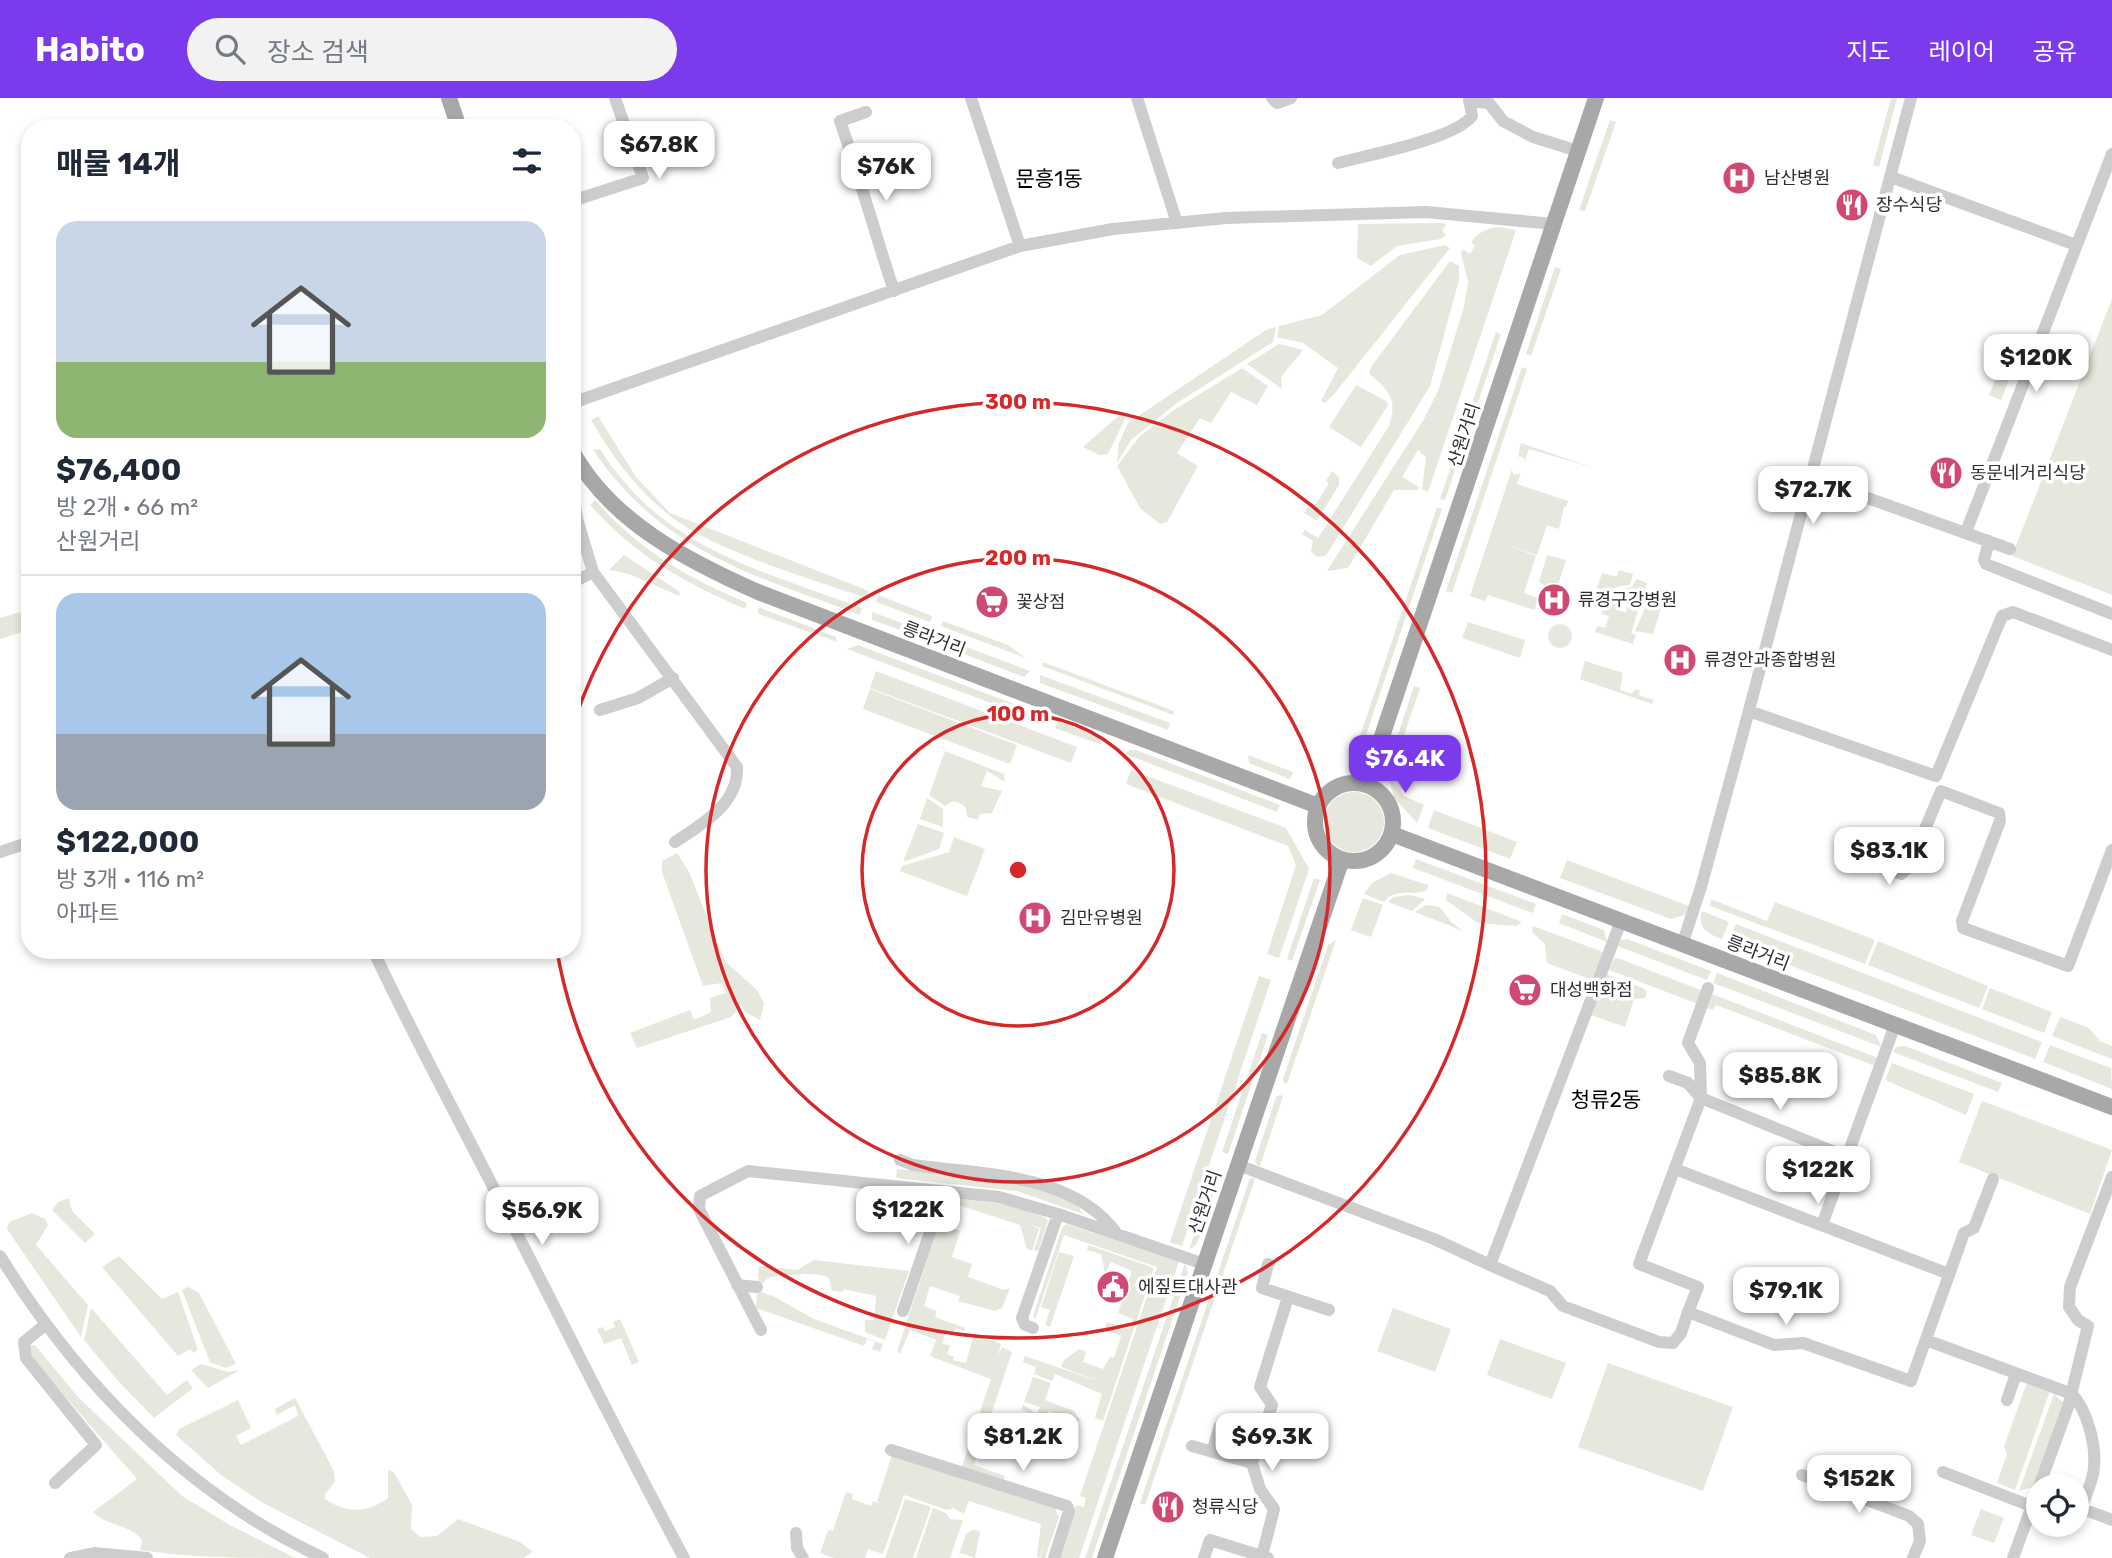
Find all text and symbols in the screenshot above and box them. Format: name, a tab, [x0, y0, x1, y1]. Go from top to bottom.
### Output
search box	[187, 18, 677, 81]
text: Habito	[35, 30, 145, 69]
icon: search	[211, 30, 249, 68]
text: 장소 검색	[267, 37, 369, 68]
text: 지도	[1846, 38, 1891, 66]
text: 레이어	[1929, 38, 1995, 66]
text: 공유	[2033, 38, 2077, 66]
pin: $67.8K	[602, 122, 716, 181]
text: $67.8K	[620, 130, 698, 158]
icon: filters	[508, 142, 546, 180]
pin: $76K	[845, 144, 927, 203]
text: 매물 14개	[56, 146, 181, 182]
text: $76K	[857, 152, 915, 180]
hospital icon: 남산병원	[1720, 159, 1758, 197]
district label: 문흥1동	[1016, 166, 1082, 191]
place label: 남산병원	[1764, 167, 1830, 189]
restaurant icon: 장수식당	[1833, 186, 1871, 224]
place label: 장수식당	[1876, 194, 1942, 216]
icon: home	[238, 267, 364, 393]
pin: $120K	[1987, 334, 2085, 394]
text: $120K	[2000, 343, 2072, 371]
text: 300 m	[985, 389, 1051, 414]
street label: 산원거리	[1443, 400, 1485, 470]
text: $76,400	[56, 452, 181, 488]
restaurant icon: 동문네거리식당	[1927, 454, 1965, 492]
place label: 동문네거리식당	[1970, 462, 2086, 484]
pin: $72.7K	[1756, 466, 1870, 526]
text: $72.7K	[1774, 475, 1852, 503]
text: 방 2개 · 66 m²	[56, 493, 198, 521]
text: 산원거리	[56, 527, 141, 555]
text: 200 m	[985, 545, 1051, 570]
hospital icon: 류경구강병원	[1535, 581, 1573, 619]
supermarket icon: 꽃상점	[973, 583, 1011, 621]
place label: 류경구강병원	[1578, 589, 1677, 611]
place label: 꽃상점	[1016, 591, 1066, 613]
street label: 릉라거리	[899, 617, 969, 661]
icon: home	[238, 639, 364, 765]
hospital icon: 류경안과종합병원	[1661, 641, 1699, 679]
place label: 류경안과종합병원	[1704, 649, 1836, 671]
text: 100 m	[987, 701, 1049, 726]
pin: $76.4K	[1348, 736, 1462, 795]
text: $76.4K	[1365, 744, 1445, 772]
text: $122,000	[56, 824, 199, 860]
pin: $83.1K	[1832, 828, 1946, 887]
text: $83.1K	[1850, 836, 1928, 864]
centre of rings	[1006, 858, 1030, 882]
text: 방 3개 · 116 m²	[56, 865, 204, 893]
text: 아파트	[56, 899, 119, 927]
hospital icon: 김만유병원	[1016, 899, 1054, 937]
place label: 김만유병원	[1060, 907, 1143, 929]
street label: 릉라거리	[1723, 931, 1793, 975]
supermarket icon: 대성백화점	[1506, 971, 1544, 1009]
place label: 대성백화점	[1550, 979, 1633, 1001]
pin: $85.8K	[1723, 1052, 1837, 1112]
text: $85.8K	[1739, 1061, 1821, 1089]
district label: 청류2동	[1571, 1087, 1641, 1112]
pin: $122K	[1769, 1146, 1867, 1206]
text: $122K	[1782, 1155, 1854, 1183]
street label: 산원거리	[1184, 1167, 1226, 1237]
pin: $122K	[859, 1186, 957, 1246]
pin: $56.9K	[485, 1188, 599, 1247]
text: $122K	[872, 1195, 944, 1223]
text: $56.9K	[502, 1196, 582, 1224]
public building icon: 에짚트대사관	[1094, 1268, 1132, 1306]
pin: $79.1K	[1729, 1268, 1843, 1327]
place label: 에짚트대사관	[1138, 1276, 1238, 1298]
text: $79.1K	[1749, 1276, 1823, 1304]
pin: $81.2K	[966, 1414, 1080, 1473]
pin: $69.3K	[1215, 1414, 1329, 1473]
text: $81.2K	[983, 1422, 1063, 1450]
text: $69.3K	[1232, 1422, 1312, 1450]
pin: $152K	[1810, 1456, 1908, 1515]
text: $152K	[1823, 1464, 1895, 1492]
map controls	[2026, 1474, 2089, 1537]
button: locate	[2026, 1474, 2089, 1537]
restaurant icon: 청류식당	[1149, 1488, 1187, 1526]
place label: 청류식당	[1192, 1496, 1258, 1518]

